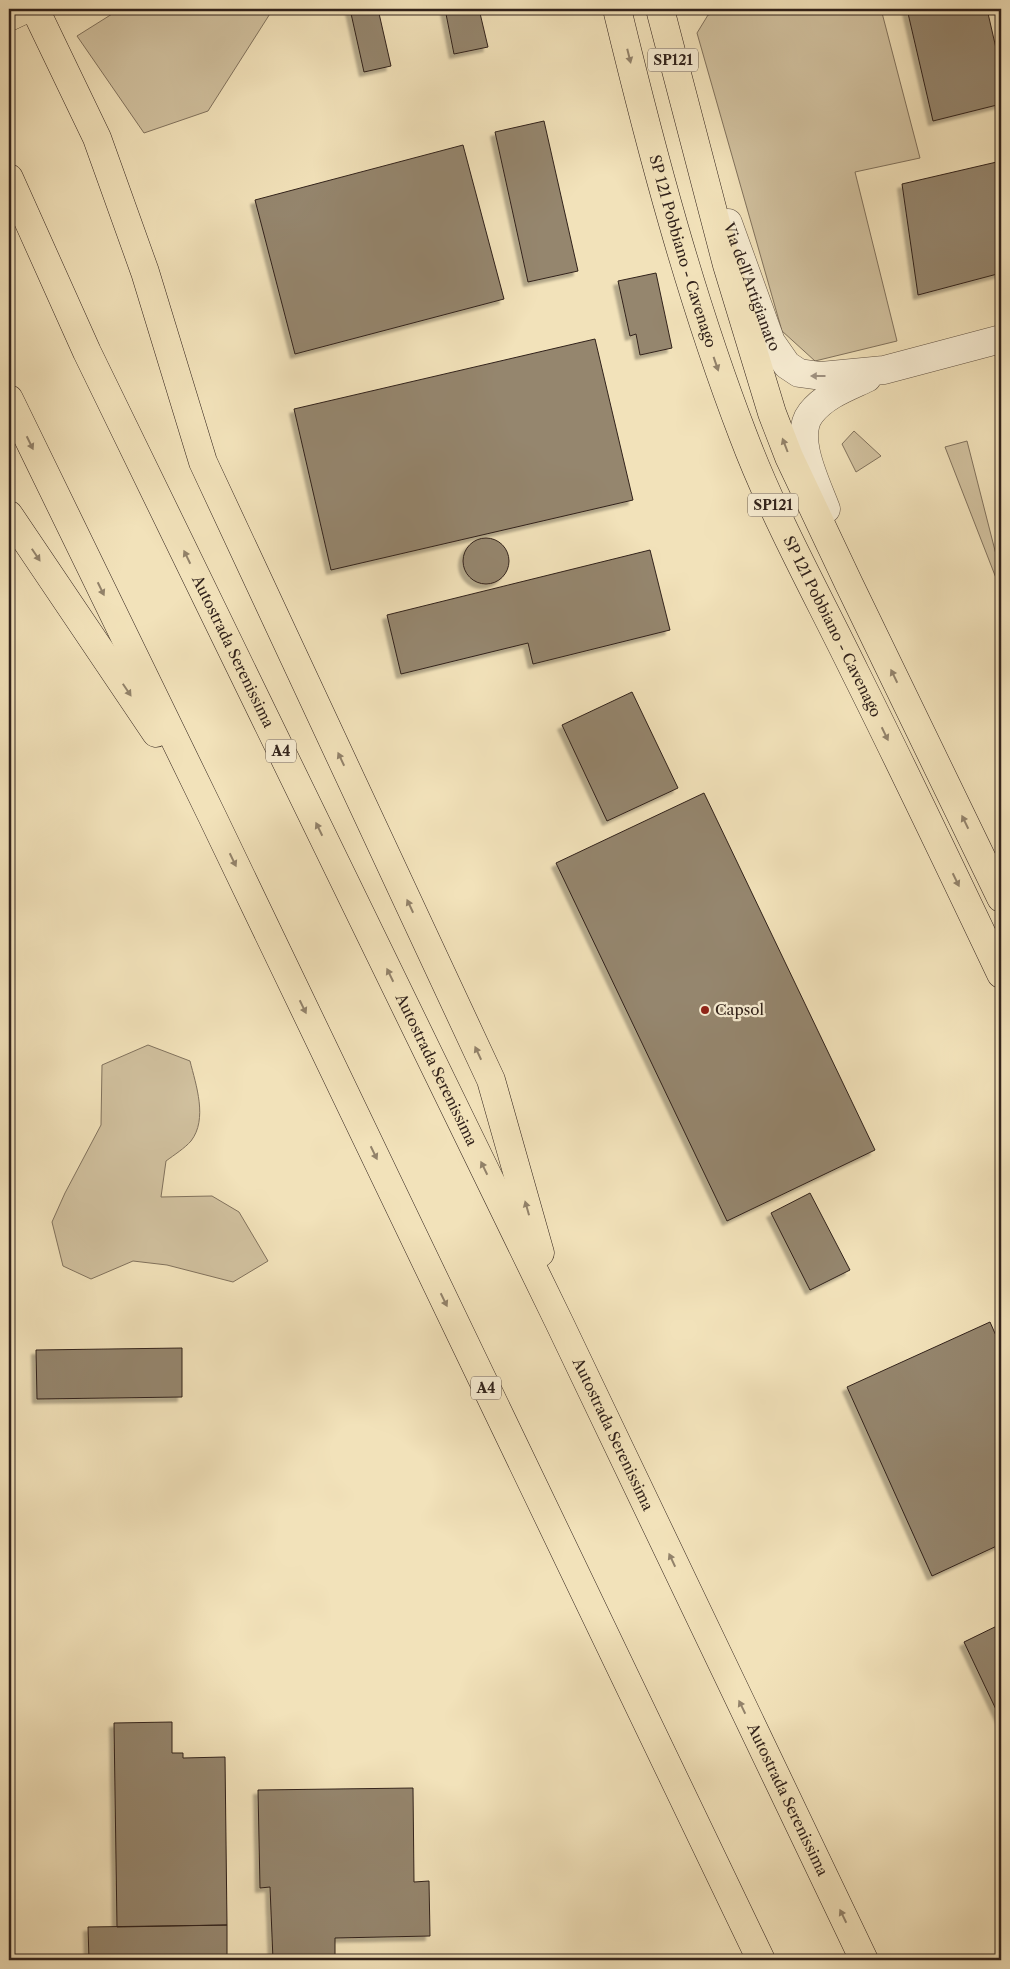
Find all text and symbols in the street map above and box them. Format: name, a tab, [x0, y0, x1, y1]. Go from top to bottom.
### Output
road number: SP121	[648, 48, 698, 72]
one-way arrow	[625, 49, 633, 64]
street label: SP 121 Pobbiano - Cavenago	[645, 153, 721, 350]
street label: Via dell'Artigianato	[719, 219, 784, 355]
one-way arrow	[713, 356, 721, 371]
one-way arrow	[810, 372, 826, 380]
one-way arrow	[26, 436, 34, 450]
one-way arrow	[780, 437, 788, 452]
road number: SP121	[748, 494, 798, 516]
street label: SP 121 Pobbiano - Cavenago	[779, 533, 886, 720]
one-way arrow	[31, 548, 41, 562]
one-way arrow	[183, 550, 191, 564]
street label: Autostrada Serenissima	[188, 571, 278, 731]
one-way arrow	[97, 582, 105, 596]
one-way arrow	[889, 669, 897, 683]
one-way arrow	[122, 683, 132, 697]
one-way arrow	[882, 727, 890, 741]
road number: A4	[266, 739, 296, 762]
one-way arrow	[337, 751, 346, 766]
one-way arrow	[961, 815, 969, 830]
one-way arrow	[315, 822, 323, 836]
one-way arrow	[229, 853, 237, 867]
one-way arrow	[952, 873, 960, 888]
one-way arrow	[406, 899, 414, 913]
one-way arrow	[386, 968, 394, 982]
street label: Autostrada Serenissima	[391, 990, 482, 1149]
one-way arrow	[300, 1000, 308, 1014]
place label: Capsol	[715, 1000, 764, 1019]
marker: Capsol	[699, 1004, 711, 1016]
one-way arrow	[474, 1046, 482, 1060]
one-way arrow	[370, 1146, 378, 1160]
one-way arrow	[480, 1161, 488, 1175]
one-way arrow	[523, 1200, 531, 1215]
one-way arrow	[440, 1293, 448, 1307]
street label: Autostrada Serenissima	[568, 1354, 658, 1514]
road number: A4	[471, 1376, 501, 1400]
one-way arrow	[668, 1553, 676, 1567]
one-way arrow	[738, 1700, 746, 1714]
street label: Autostrada Serenissima	[743, 1719, 832, 1879]
one-way arrow	[839, 1909, 847, 1923]

